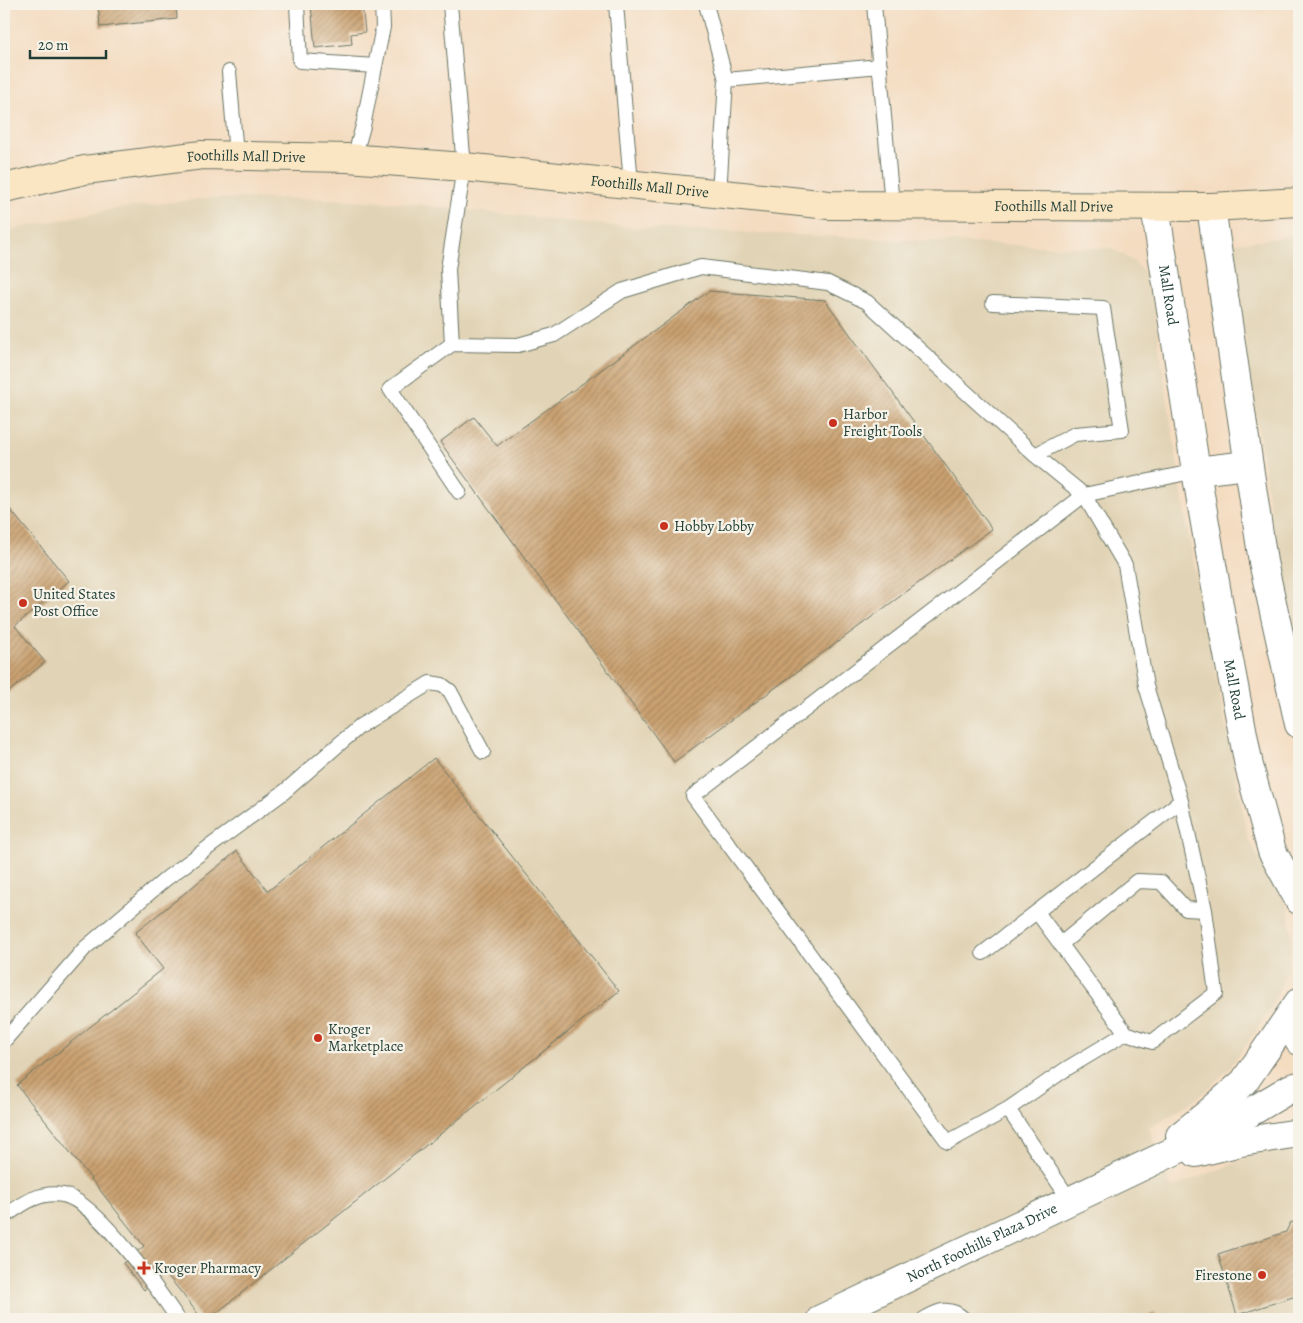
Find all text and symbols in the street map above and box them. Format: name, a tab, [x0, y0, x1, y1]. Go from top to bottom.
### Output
scale bar	[30, 28, 106, 60]
text: 20 m	[38, 35, 69, 55]
street label: Foothills Mall Drive	[185, 145, 306, 167]
street label: Foothills Mall Drive	[589, 170, 710, 202]
street label: Foothills Mall Drive	[994, 196, 1114, 216]
street label: Mall Road	[1154, 263, 1183, 328]
place label: Harbor Freight Tools	[843, 404, 922, 441]
marker: Harbor Freight Tools	[827, 417, 839, 429]
place label: Hobby Lobby	[674, 516, 754, 536]
marker: Hobby Lobby	[658, 520, 670, 532]
place label: United States Post Office	[33, 584, 116, 621]
marker: United States Post Office	[17, 597, 29, 609]
street label: Mall Road	[1219, 658, 1250, 722]
place label: Kroger Marketplace	[328, 1019, 404, 1056]
marker: Kroger Marketplace	[312, 1032, 324, 1044]
street label: North Foothills Plaza Drive	[903, 1198, 1061, 1287]
place label: Kroger Pharmacy	[154, 1258, 261, 1278]
marker: Kroger Pharmacy	[138, 1262, 150, 1274]
place label: Firestone	[1195, 1265, 1252, 1285]
marker: Firestone	[1256, 1269, 1268, 1281]

